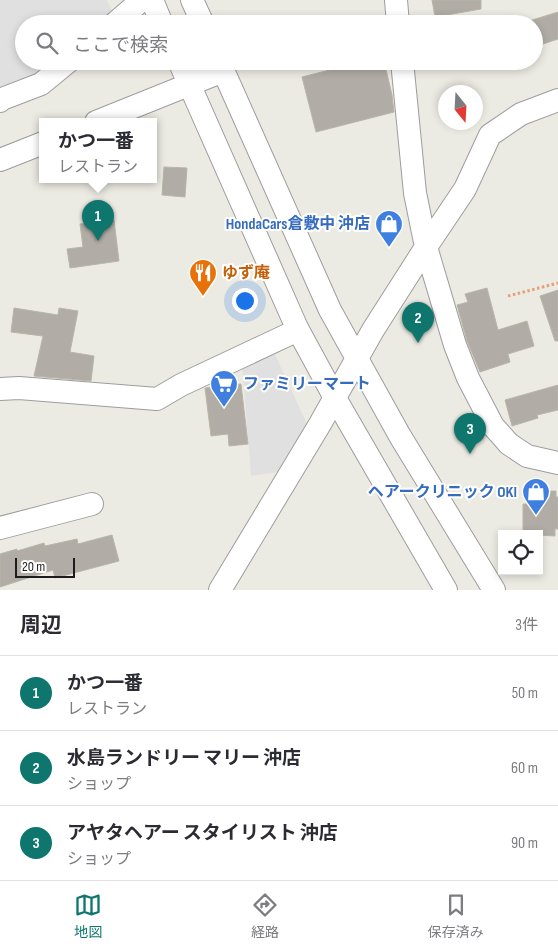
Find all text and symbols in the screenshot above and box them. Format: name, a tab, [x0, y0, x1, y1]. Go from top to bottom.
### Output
search box	[15, 15, 543, 70]
icon: search	[33, 29, 61, 57]
text: ここで検索	[73, 34, 168, 57]
north arrow	[438, 85, 483, 130]
popup	[39, 118, 157, 183]
text: かつ一番	[58, 130, 134, 153]
text: レストラン	[58, 158, 138, 177]
pin: 1	[82, 200, 114, 241]
shop icon: HondaCars倉敷中 沖店	[374, 209, 404, 248]
place label: HondaCars倉敷中 沖店	[226, 214, 370, 234]
restaurant icon: ゆず庵	[188, 258, 218, 297]
place label: ゆず庵	[222, 264, 270, 283]
your location	[232, 288, 258, 314]
pin: 2	[402, 302, 434, 343]
supermarket icon: ファミリーマート	[209, 369, 239, 408]
place label: ファミリーマート	[243, 375, 371, 394]
pin: 3	[454, 413, 486, 454]
shop icon: ヘアークリニック OKI	[521, 477, 551, 516]
place label: ヘアークリニック OKI	[368, 483, 517, 502]
map controls	[498, 530, 543, 575]
button: locate	[498, 530, 543, 575]
scale bar	[15, 555, 75, 578]
text: 20 m	[22, 558, 45, 575]
text: 周辺	[20, 613, 62, 638]
text: 3件	[515, 616, 538, 635]
text: かつ一番	[67, 672, 143, 695]
text: 1	[33, 684, 39, 703]
text: 50 m	[512, 684, 538, 703]
text: レストラン	[67, 700, 147, 719]
text: 水島ランドリー マリー 沖店	[67, 747, 301, 770]
text: 2	[32, 759, 40, 778]
text: 60 m	[511, 759, 538, 778]
text: ショップ	[67, 775, 131, 794]
text: アヤタヘアー スタイリスト 沖店	[67, 822, 338, 845]
text: 3	[32, 834, 40, 853]
text: 90 m	[511, 834, 538, 853]
text: ショップ	[67, 850, 131, 869]
tab: 地図	[74, 891, 102, 941]
tab: 経路	[251, 891, 279, 941]
tab: 保存済み	[428, 891, 484, 941]

